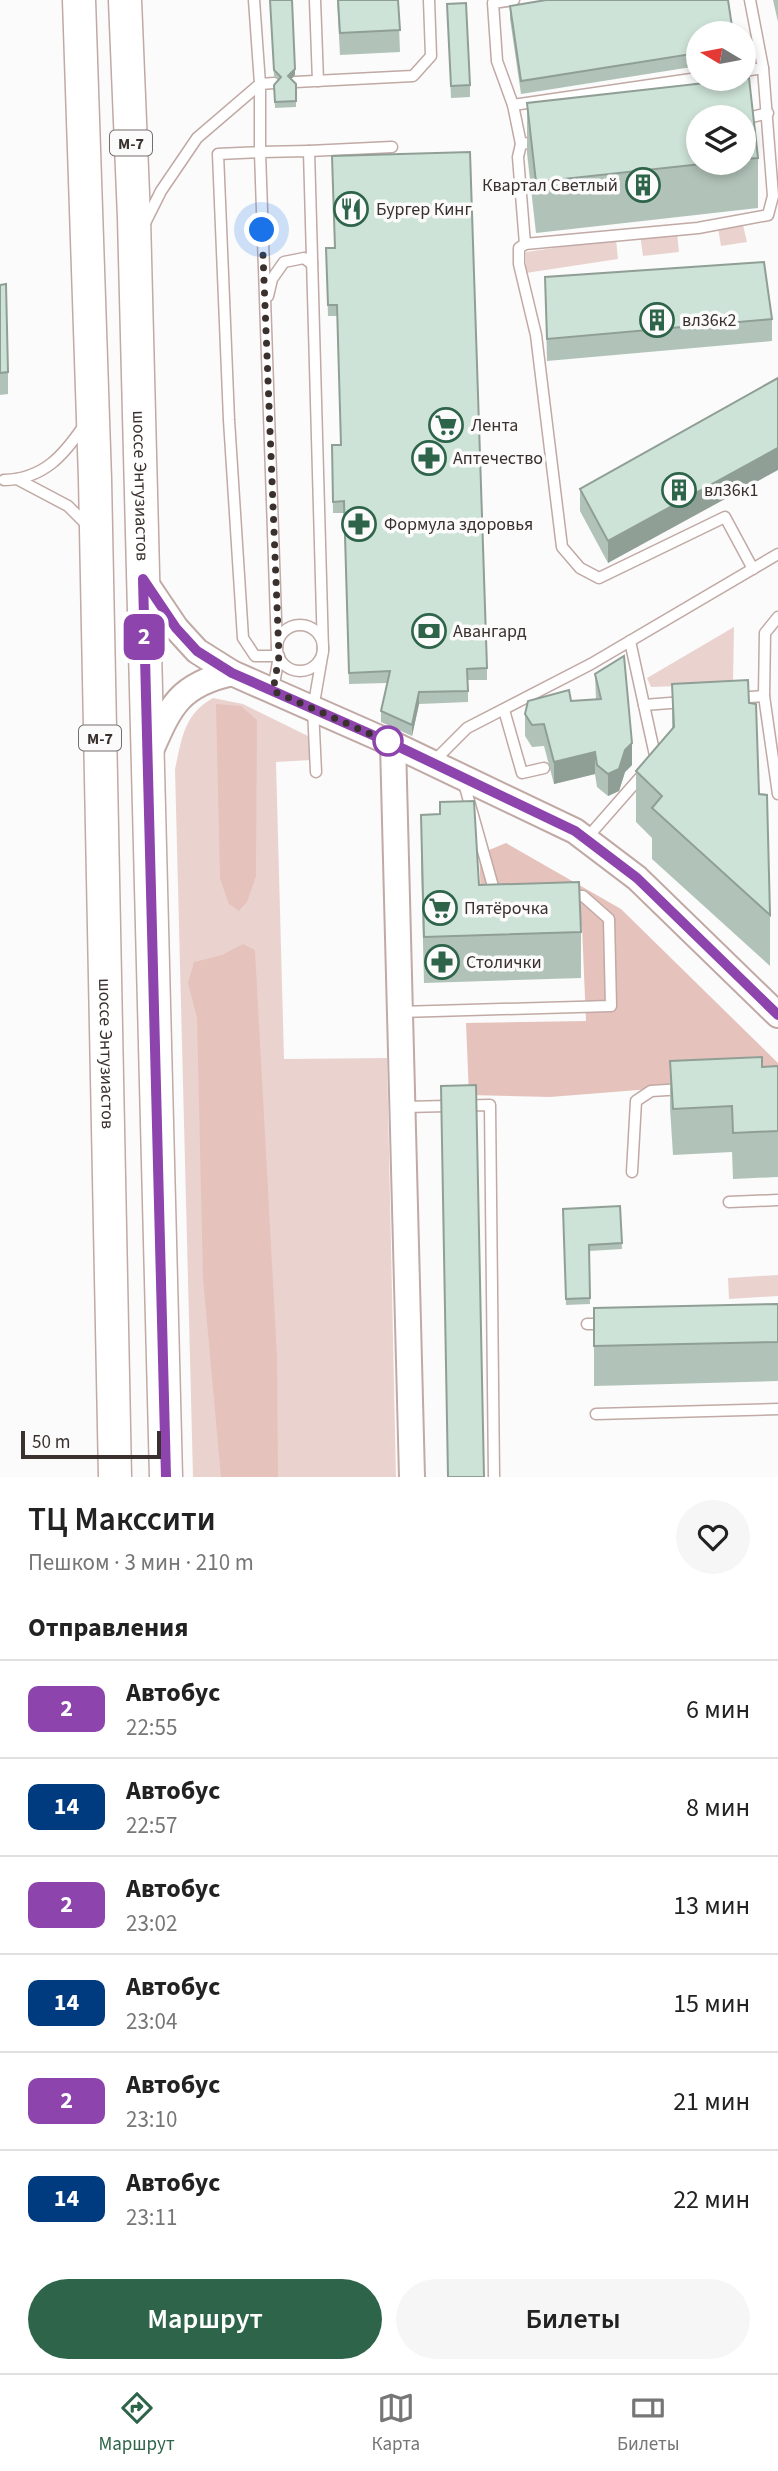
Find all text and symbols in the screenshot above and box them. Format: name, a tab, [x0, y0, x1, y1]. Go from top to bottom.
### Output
north arrow	[686, 21, 756, 91]
map controls	[686, 21, 756, 175]
button: layers	[686, 105, 756, 175]
road number: М-7	[110, 130, 152, 155]
building icon: Квартал Светлый	[624, 166, 662, 204]
place label: Квартал Светлый	[482, 173, 618, 198]
restaurant icon: Бургер Кинг	[332, 190, 370, 228]
place label: Бургер Кинг	[376, 197, 472, 222]
your location	[244, 212, 279, 247]
building icon: вл36к2	[638, 301, 676, 339]
place label: вл36к2	[682, 308, 737, 333]
supermarket icon: Лента	[427, 406, 465, 444]
street label: шоссе Энтузиастов	[126, 410, 155, 561]
place label: Лента	[471, 413, 518, 438]
pharmacy icon: Аптечество	[410, 439, 448, 477]
place label: Аптечество	[453, 446, 543, 471]
building icon: вл36к1	[660, 471, 698, 509]
place label: вл36к1	[704, 478, 758, 503]
pharmacy icon: Формула здоровья	[340, 505, 378, 543]
place label: Формула здоровья	[384, 512, 533, 537]
bank icon: Авангард	[410, 612, 448, 650]
line badge: 2	[121, 614, 167, 660]
text: 2	[138, 619, 150, 654]
place label: Авангард	[453, 619, 527, 644]
road number: М-7	[79, 726, 121, 750]
unlabelled marker	[373, 726, 403, 756]
supermarket icon: Пятёрочка	[421, 889, 459, 927]
place label: Пятёрочка	[464, 896, 549, 921]
pharmacy icon: Столички	[423, 943, 461, 981]
place label: Столички	[466, 950, 542, 975]
street label: шоссе Энтузиастов	[92, 978, 120, 1129]
scale bar	[21, 1428, 161, 1460]
text: 50 m	[32, 1429, 70, 1456]
text: ТЦ Макссити	[28, 1496, 216, 1543]
button: heart	[676, 1500, 750, 1574]
text: Пешком · 3 мин · 210 m	[28, 1546, 254, 1579]
text: Отправления	[28, 1609, 188, 1646]
text: Автобус	[126, 1674, 220, 1711]
text: 2	[60, 1691, 73, 1726]
text: 6 мин	[686, 1691, 750, 1728]
text: 22:55	[126, 1711, 177, 1744]
text: Автобус	[126, 1772, 220, 1809]
text: 14	[54, 1789, 79, 1824]
text: 8 мин	[686, 1789, 750, 1826]
text: 22:57	[126, 1809, 177, 1842]
text: Автобус	[126, 1870, 220, 1907]
text: 2	[60, 1887, 73, 1922]
text: 13 мин	[673, 1887, 750, 1924]
text: 23:02	[126, 1907, 177, 1940]
text: Автобус	[126, 1968, 220, 2005]
text: 14	[54, 1985, 79, 2020]
text: 15 мин	[673, 1985, 750, 2022]
text: 23:04	[126, 2005, 177, 2038]
text: Автобус	[126, 2066, 220, 2103]
text: 2	[60, 2083, 73, 2118]
text: 21 мин	[673, 2083, 750, 2120]
text: 23:10	[126, 2103, 177, 2136]
text: Автобус	[126, 2164, 220, 2201]
text: 14	[54, 2181, 79, 2216]
text: 22 мин	[673, 2181, 750, 2218]
text: 23:11	[126, 2201, 177, 2234]
button: Маршрут	[28, 2279, 382, 2359]
button: Билеты	[396, 2279, 750, 2359]
tab: Маршрут	[98, 2389, 175, 2458]
tab: Карта	[371, 2389, 420, 2458]
tab: Билеты	[617, 2389, 680, 2458]

